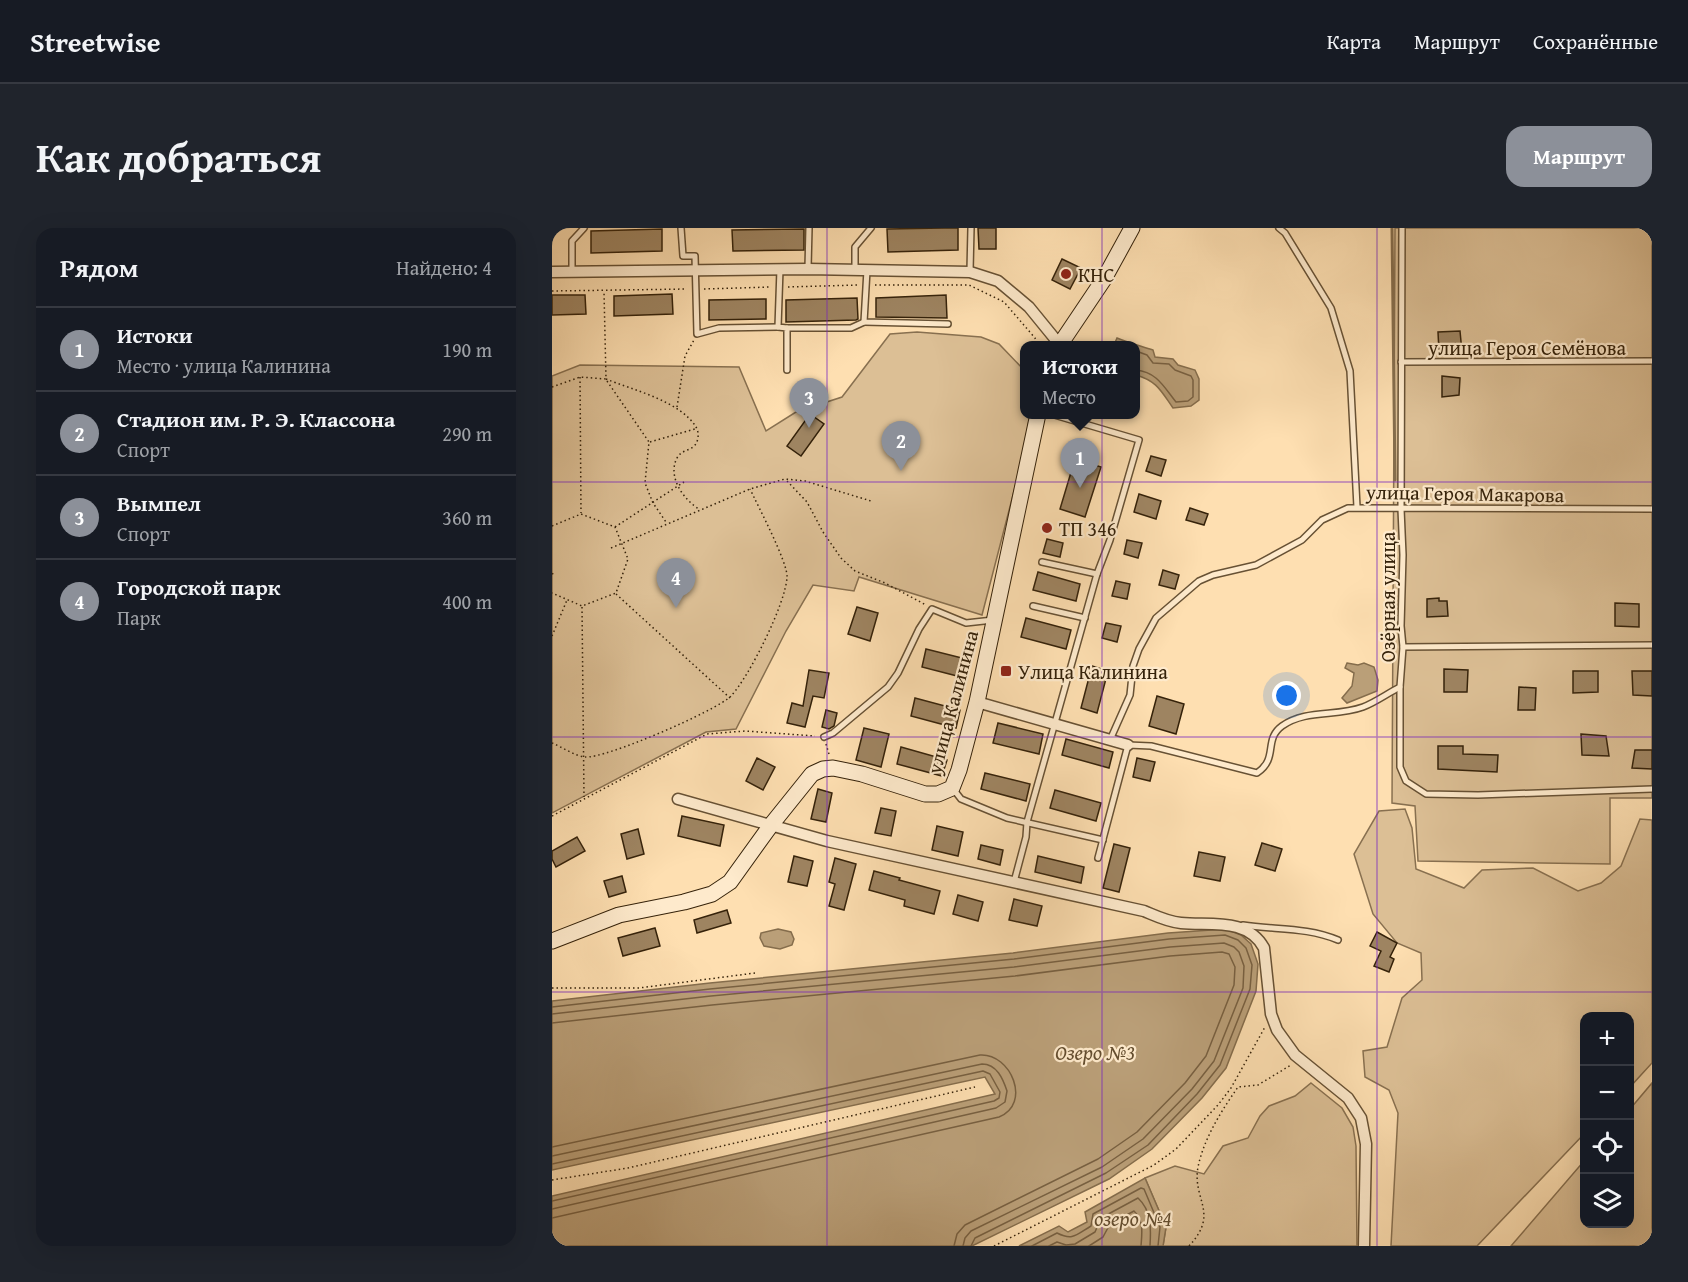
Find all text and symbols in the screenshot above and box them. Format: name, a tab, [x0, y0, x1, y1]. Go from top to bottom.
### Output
text: Streetwise	[30, 21, 160, 62]
text: Карта	[1327, 26, 1381, 57]
text: Маршрут	[1414, 26, 1500, 57]
text: Сохранённые	[1533, 26, 1658, 57]
text: Как добраться	[36, 126, 321, 187]
button: Маршрут	[1506, 126, 1652, 187]
text: Рядом	[60, 248, 138, 287]
text: Найдено: 4	[396, 253, 492, 282]
place label: КНС	[1078, 260, 1115, 289]
marker: КНС	[1059, 267, 1073, 281]
text: Истоки	[117, 319, 193, 351]
street label: улица Героя Семёнова	[1427, 333, 1626, 362]
text: 1	[74, 335, 85, 364]
text: 190 m	[442, 335, 492, 364]
popup	[1020, 341, 1140, 419]
text: Истоки	[1042, 350, 1118, 382]
text: Место · улица Калинина	[117, 351, 331, 380]
pin: 3	[790, 378, 828, 428]
text: Место	[1042, 382, 1096, 411]
text: Стадион им. Р. Э. Классона	[117, 403, 395, 435]
text: 2	[74, 419, 85, 448]
text: 290 m	[442, 419, 492, 448]
pin: 2	[882, 422, 920, 471]
text: Спорт	[117, 435, 170, 464]
pin: 1	[1060, 438, 1100, 488]
street label: улица Героя Макарова	[1365, 477, 1565, 509]
text: Вымпел	[117, 487, 201, 519]
text: 3	[74, 503, 85, 532]
text: 360 m	[442, 503, 492, 532]
place label: ТП 346	[1059, 514, 1116, 543]
text: Спорт	[117, 519, 170, 548]
marker: ТП 346	[1040, 521, 1054, 535]
street label: Озёрная улица	[1373, 531, 1402, 662]
pin: 4	[656, 558, 696, 608]
text: Городской парк	[117, 571, 280, 603]
text: 4	[74, 587, 85, 616]
text: 400 m	[442, 587, 492, 616]
text: Парк	[117, 603, 161, 632]
street label: улица Калинина	[919, 626, 985, 778]
place label: Улица Калинина	[1018, 657, 1168, 686]
marker: Улица Калинина	[999, 664, 1013, 678]
your location	[1272, 681, 1301, 710]
map controls	[1580, 1012, 1634, 1228]
button: +	[1580, 1012, 1634, 1066]
water label: Озеро №3	[1055, 1037, 1135, 1068]
button: −	[1580, 1066, 1634, 1120]
button: locate	[1580, 1120, 1634, 1174]
button: layers	[1580, 1174, 1634, 1228]
water label: озеро №4	[1094, 1203, 1172, 1234]

